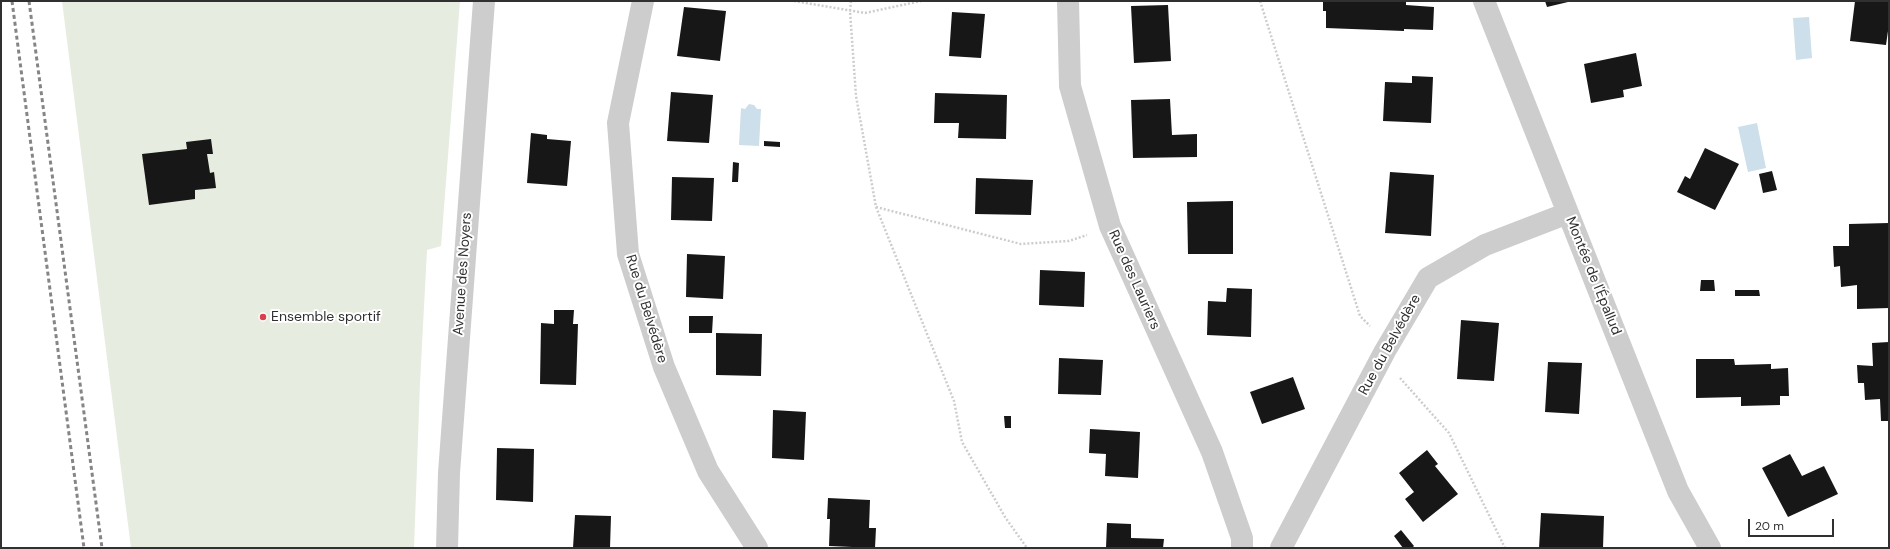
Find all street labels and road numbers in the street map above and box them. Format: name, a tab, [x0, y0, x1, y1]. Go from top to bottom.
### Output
street label: Avenue des Noyers	[450, 212, 476, 336]
street label: Montée de l'Épallud	[1562, 214, 1624, 338]
street label: Rue des Lauriers	[1105, 228, 1163, 332]
street label: Rue du Belvédère	[622, 253, 670, 365]
street label: Rue du Belvédère	[1355, 292, 1425, 398]

